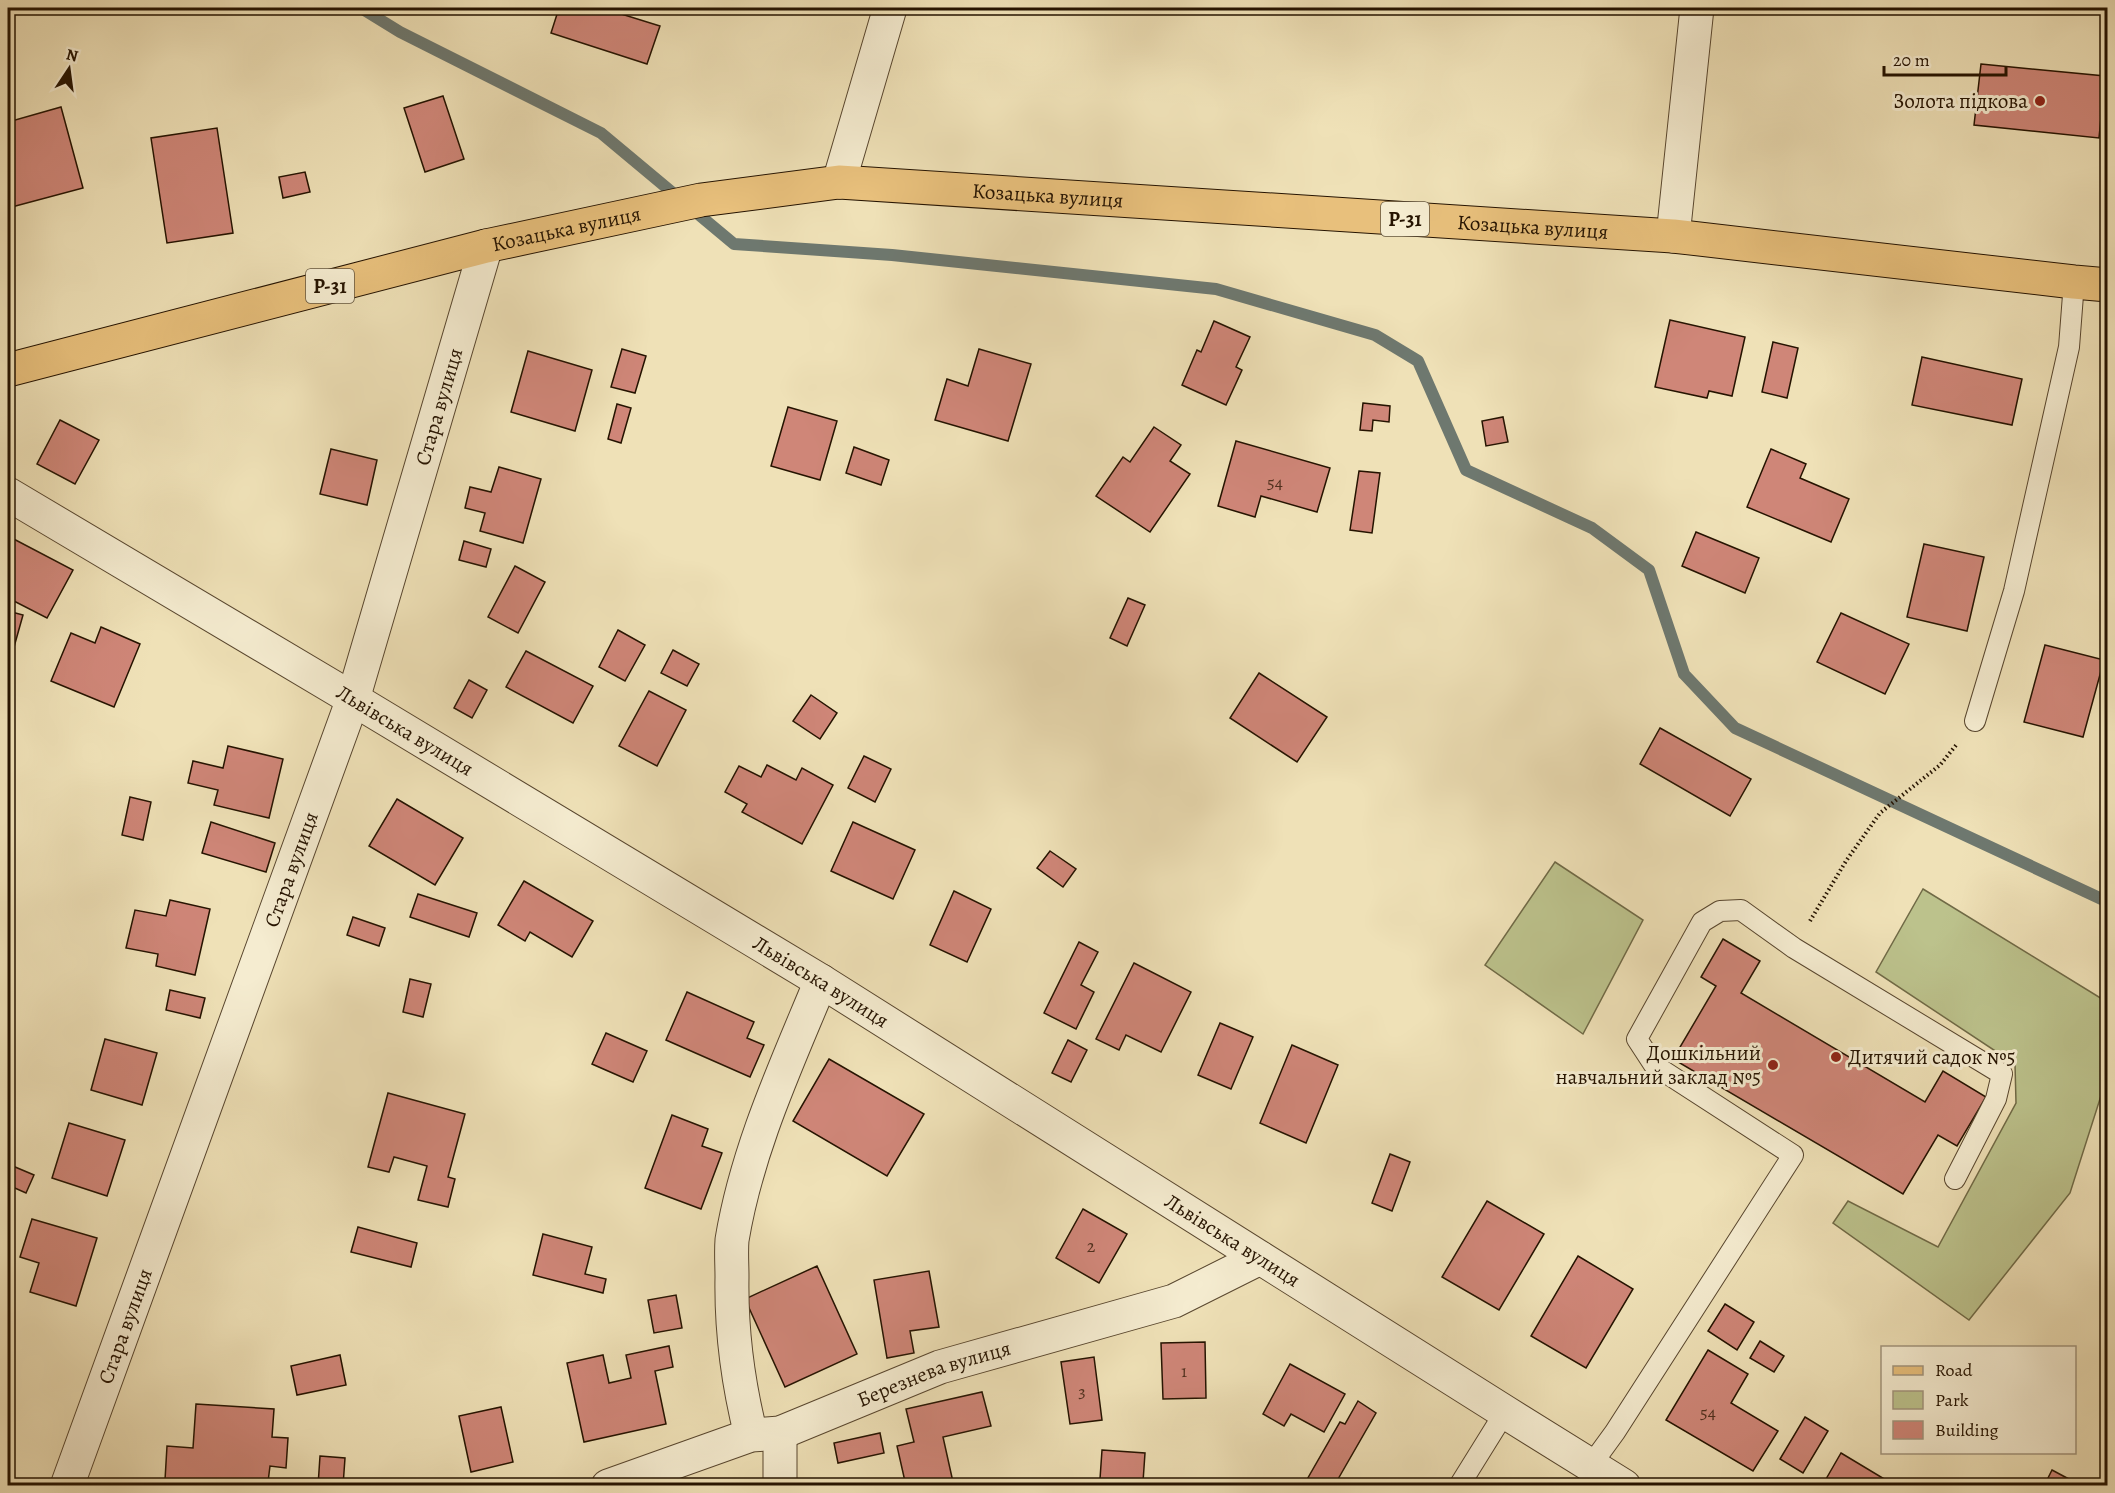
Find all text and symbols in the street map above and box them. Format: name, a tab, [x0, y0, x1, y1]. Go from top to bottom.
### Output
north arrow	[39, 39, 99, 99]
scale bar	[1884, 39, 2006, 77]
text: N	[64, 43, 81, 67]
text: 20 m	[1893, 48, 1930, 72]
place label: Золота пiдкова	[1893, 87, 2028, 115]
marker: Золота пiдкова	[2033, 94, 2047, 108]
street label: Козацька вулиця	[971, 177, 1124, 214]
street label: Козацька вулиця	[489, 199, 643, 258]
road number: Р-31	[1381, 202, 1429, 236]
street label: Козацька вулиця	[1456, 208, 1609, 246]
road number: Р-31	[306, 269, 354, 303]
street label: Стара вулиця	[408, 345, 469, 469]
house number: 54	[1267, 470, 1283, 494]
street label: Львівська вулиця	[331, 678, 479, 782]
street label: Стара вулиця	[257, 808, 325, 931]
street label: Львівська вулиця	[748, 929, 894, 1034]
place label: Дошкільний навчальний заклад №5	[1556, 1039, 1761, 1091]
place label: Дитячий садок №5	[1848, 1043, 2016, 1071]
marker: Дитячий садок №5	[1829, 1050, 1843, 1064]
marker: Дошкільний навчальний заклад №5	[1766, 1058, 1780, 1072]
street label: Львівська вулиця	[1159, 1187, 1306, 1293]
house number: 2	[1087, 1234, 1096, 1258]
street label: Стара вулиця	[91, 1264, 159, 1388]
street label: Березнева вулиця	[853, 1334, 1014, 1414]
legend	[1881, 1346, 2076, 1454]
text: Road	[1935, 1358, 1973, 1382]
house number: 1	[1181, 1359, 1187, 1383]
house number: 3	[1078, 1379, 1086, 1403]
text: Park	[1935, 1388, 1969, 1412]
house number: 54	[1700, 1400, 1716, 1424]
text: Building	[1935, 1418, 1999, 1442]

